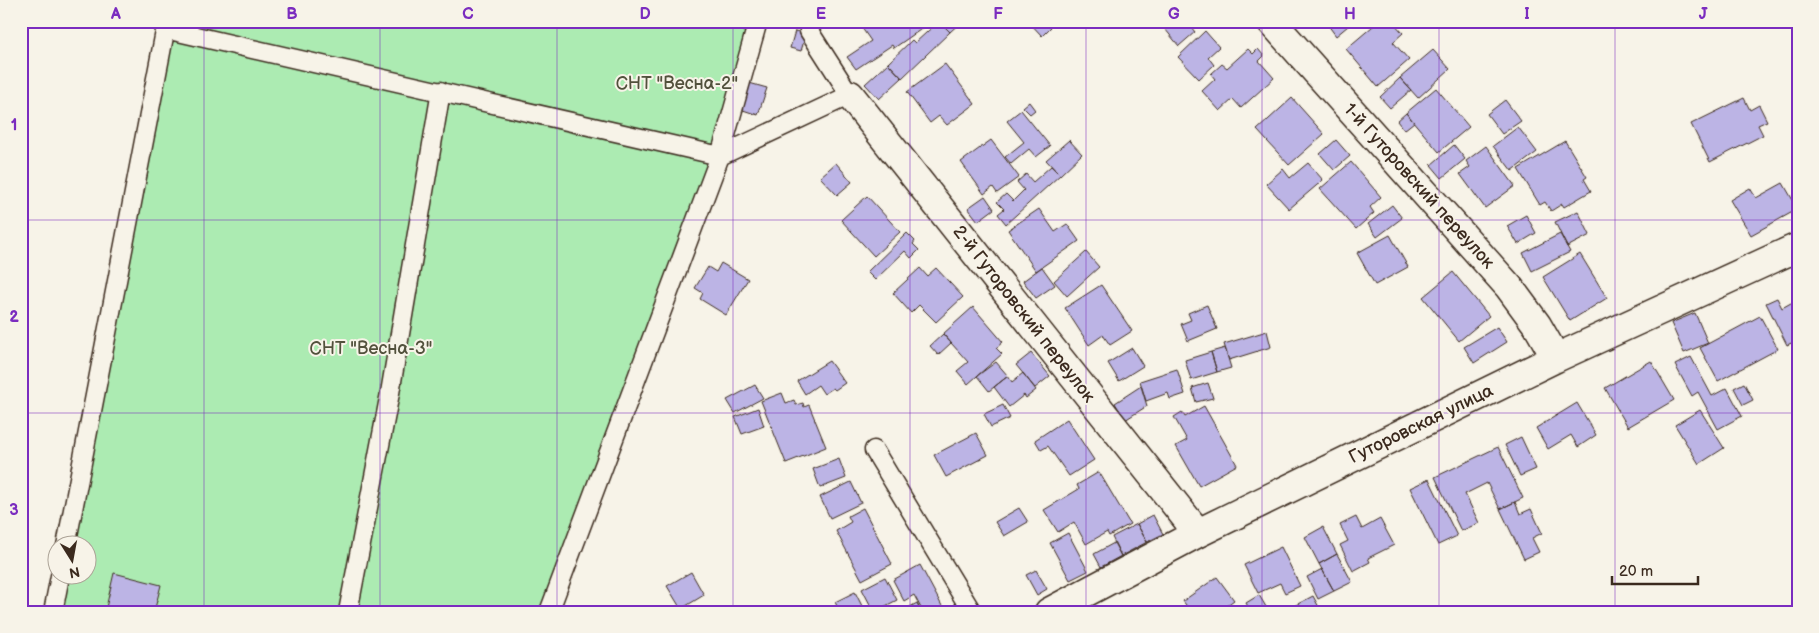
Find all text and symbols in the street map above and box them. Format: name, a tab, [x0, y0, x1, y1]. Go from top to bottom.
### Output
text: A	[110, 5, 121, 24]
text: B	[286, 5, 298, 24]
text: C	[462, 5, 474, 24]
text: D	[639, 5, 651, 24]
text: E	[816, 5, 826, 24]
text: F	[993, 5, 1003, 24]
text: G	[1168, 5, 1180, 24]
text: H	[1344, 5, 1356, 24]
text: I	[1524, 5, 1530, 24]
text: J	[1699, 5, 1708, 24]
park label: СНТ "Весна-2"	[616, 73, 738, 94]
street label: 1-й Гуторовский переулок	[1339, 99, 1499, 273]
text: 1	[11, 116, 17, 135]
street label: 2-й Гуторовский переулок	[948, 221, 1100, 407]
text: 2	[9, 308, 19, 327]
park label: СНТ "Весна-3"	[309, 338, 433, 359]
street label: Гуторовская улица	[1345, 380, 1497, 468]
text: 3	[9, 501, 19, 520]
north arrow	[48, 536, 98, 586]
scale bar	[1612, 553, 1698, 585]
text: 20 m	[1619, 562, 1653, 581]
text: N	[68, 563, 81, 582]

